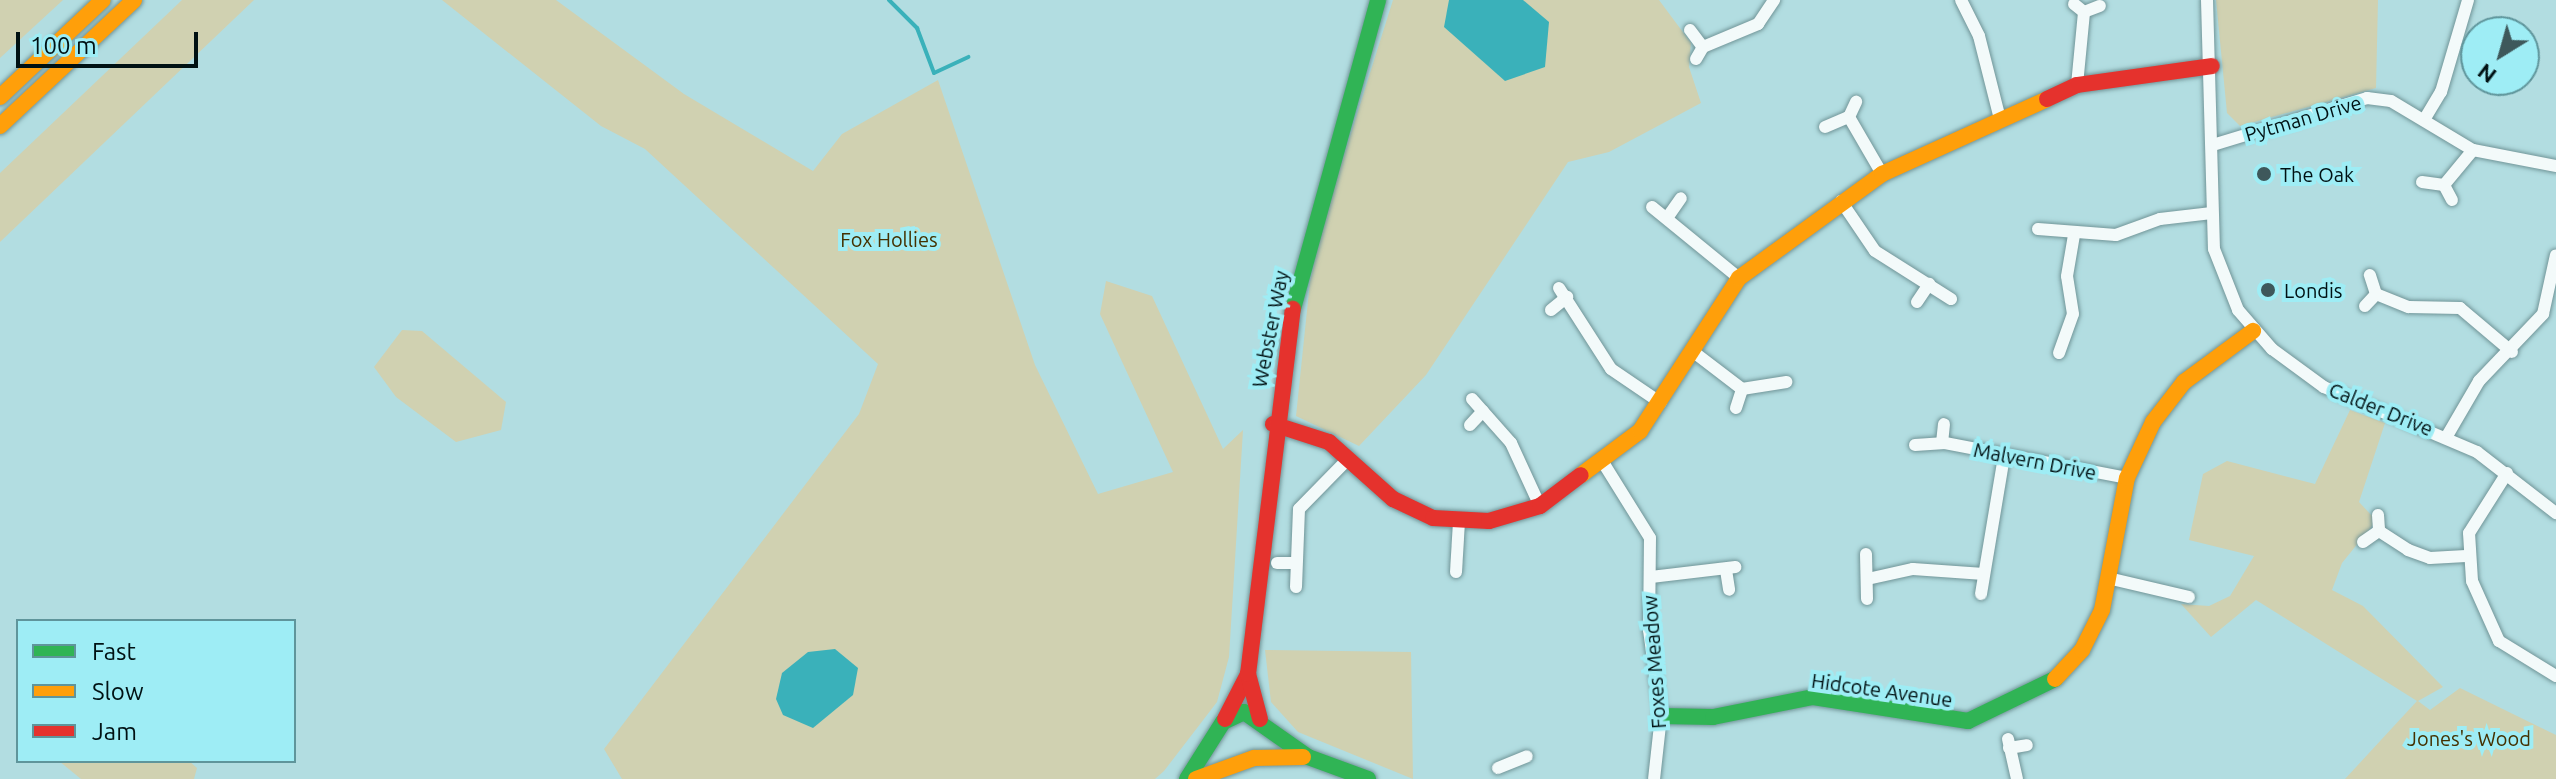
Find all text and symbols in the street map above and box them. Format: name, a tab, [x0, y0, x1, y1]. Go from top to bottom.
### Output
scale bar	[20, 16, 202, 66]
north arrow	[2460, 16, 2540, 96]
text: 100 m	[30, 32, 97, 59]
text: N	[2472, 59, 2501, 89]
street label: Pytman Drive	[2242, 90, 2364, 146]
place label: The Oak	[2280, 162, 2354, 186]
marker: The Oak	[2255, 165, 2273, 183]
park label: Fox Hollies	[840, 227, 938, 251]
street label: Webster Way	[1247, 268, 1293, 390]
place label: Londis	[2284, 278, 2343, 302]
marker: Londis	[2259, 281, 2277, 299]
street label: Calder Drive	[2326, 377, 2436, 441]
street label: Malvern Drive	[1972, 437, 2098, 485]
street label: Foxes Meadow	[1637, 594, 1671, 730]
legend	[16, 619, 296, 763]
text: Fast	[92, 638, 136, 665]
street label: Hidcote Avenue	[1810, 668, 1954, 712]
text: Slow	[92, 678, 144, 705]
text: Jam	[92, 718, 137, 745]
park label: Jones's Wood	[2407, 726, 2531, 750]

